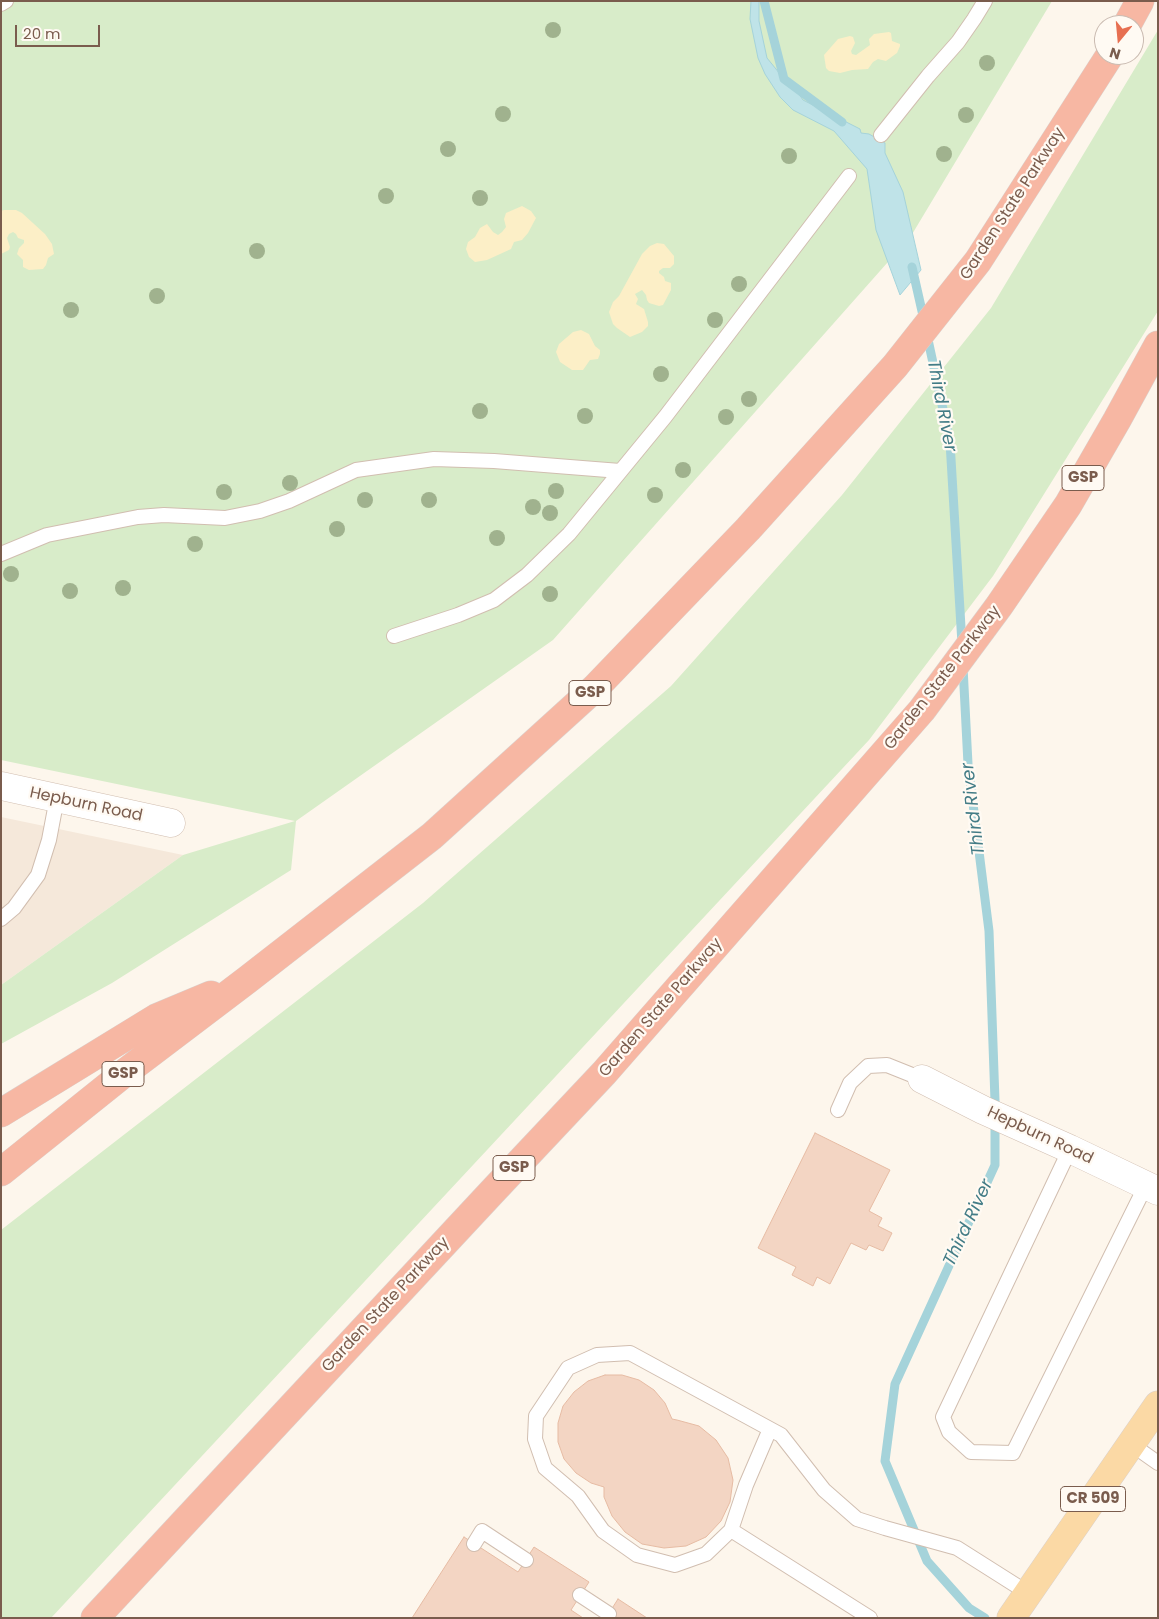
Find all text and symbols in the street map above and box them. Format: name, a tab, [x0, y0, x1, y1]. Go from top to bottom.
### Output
scale bar	[18, 15, 102, 47]
north arrow	[1094, 15, 1144, 65]
text: 20 m	[23, 23, 61, 44]
text: N	[1107, 42, 1123, 64]
street label: Garden State Parkway	[957, 124, 1069, 284]
water label: Third River	[921, 358, 961, 454]
road number: GSP	[1062, 466, 1104, 490]
street label: Garden State Parkway	[881, 602, 1005, 754]
road number: GSP	[569, 680, 611, 706]
water label: Third River	[958, 761, 990, 857]
street label: Hepburn Road	[28, 784, 144, 826]
street label: Garden State Parkway	[595, 935, 727, 1081]
road number: GSP	[102, 1062, 144, 1086]
street label: Hepburn Road	[984, 1103, 1096, 1169]
road number: GSP	[493, 1156, 535, 1180]
water label: Third River	[940, 1176, 998, 1270]
street label: Garden State Parkway	[318, 1233, 454, 1377]
road number: CR 509	[1060, 1486, 1126, 1512]

